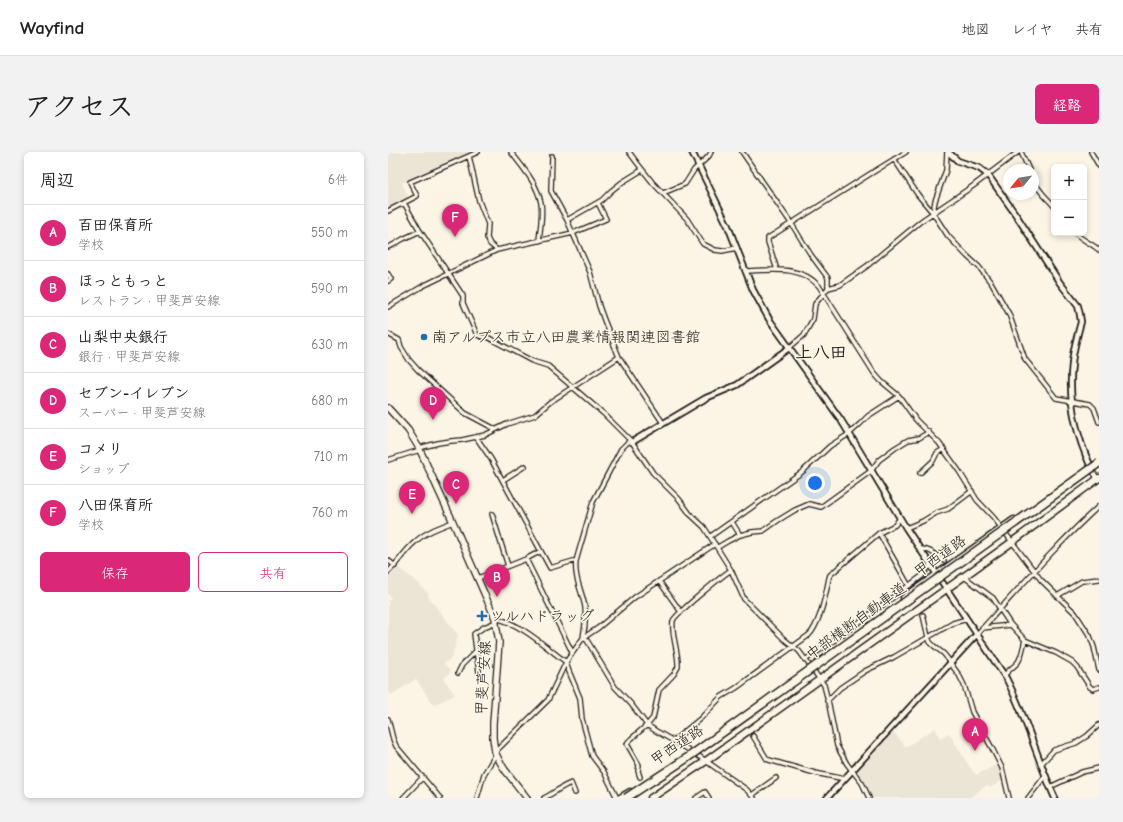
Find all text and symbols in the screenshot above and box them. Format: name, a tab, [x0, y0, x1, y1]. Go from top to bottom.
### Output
text: Wayfind	[20, 17, 84, 39]
text: 地図	[962, 21, 990, 38]
text: レイヤ	[1012, 21, 1053, 38]
text: 共有	[1075, 21, 1103, 38]
button: 経路	[1035, 84, 1099, 124]
text: アクセス	[24, 91, 134, 123]
north arrow	[1003, 164, 1039, 200]
map controls	[1051, 164, 1087, 236]
button: +	[1051, 164, 1087, 200]
text: 周辺	[40, 171, 74, 190]
text: 6件	[328, 172, 348, 187]
button: −	[1051, 200, 1087, 236]
pin: F	[442, 204, 468, 237]
text: 百田保育所	[78, 216, 153, 234]
text: A	[49, 225, 57, 240]
text: 550 m	[311, 225, 348, 240]
text: 学校	[78, 237, 104, 252]
text: ほっともっと	[78, 272, 168, 290]
text: B	[49, 281, 57, 296]
text: 590 m	[311, 281, 348, 296]
text: レストラン · 甲斐芦安線	[78, 293, 220, 308]
text: 山梨中央銀行	[78, 328, 168, 346]
place label: 南アルプス市立八田農業情報関連図書館	[432, 328, 701, 346]
marker: 南アルプス市立八田農業情報関連図書館	[419, 332, 429, 342]
text: C	[49, 337, 57, 352]
text: 630 m	[311, 337, 348, 352]
district label: 上八田	[796, 343, 847, 362]
text: 銀行 · 甲斐芦安線	[78, 349, 180, 364]
text: セブン-イレブン	[78, 384, 189, 402]
pin: D	[420, 387, 446, 420]
text: D	[49, 393, 57, 408]
text: 680 m	[311, 393, 348, 408]
text: スーパー · 甲斐芦安線	[78, 405, 205, 420]
text: コメリ	[78, 440, 123, 458]
text: E	[49, 449, 57, 464]
text: 710 m	[314, 449, 348, 464]
text: ショップ	[78, 461, 129, 476]
pin: C	[443, 471, 469, 504]
your location	[805, 473, 825, 493]
pin: E	[399, 481, 425, 514]
text: 八田保育所	[78, 496, 153, 514]
text: F	[49, 505, 57, 520]
text: 760 m	[312, 505, 348, 520]
text: 学校	[78, 517, 104, 532]
street label: 甲西道路	[910, 531, 970, 581]
button: 保存	[40, 552, 190, 592]
button: 共有	[198, 552, 348, 592]
pin: B	[484, 564, 510, 597]
street label: 中部横断自動車道	[802, 578, 910, 664]
place label: ツルハドラッグ	[490, 607, 594, 625]
marker: ツルハドラッグ	[477, 611, 487, 621]
street label: 甲斐芦安線	[472, 640, 494, 716]
pin: A	[962, 718, 988, 751]
street label: 甲西道路	[647, 721, 707, 769]

